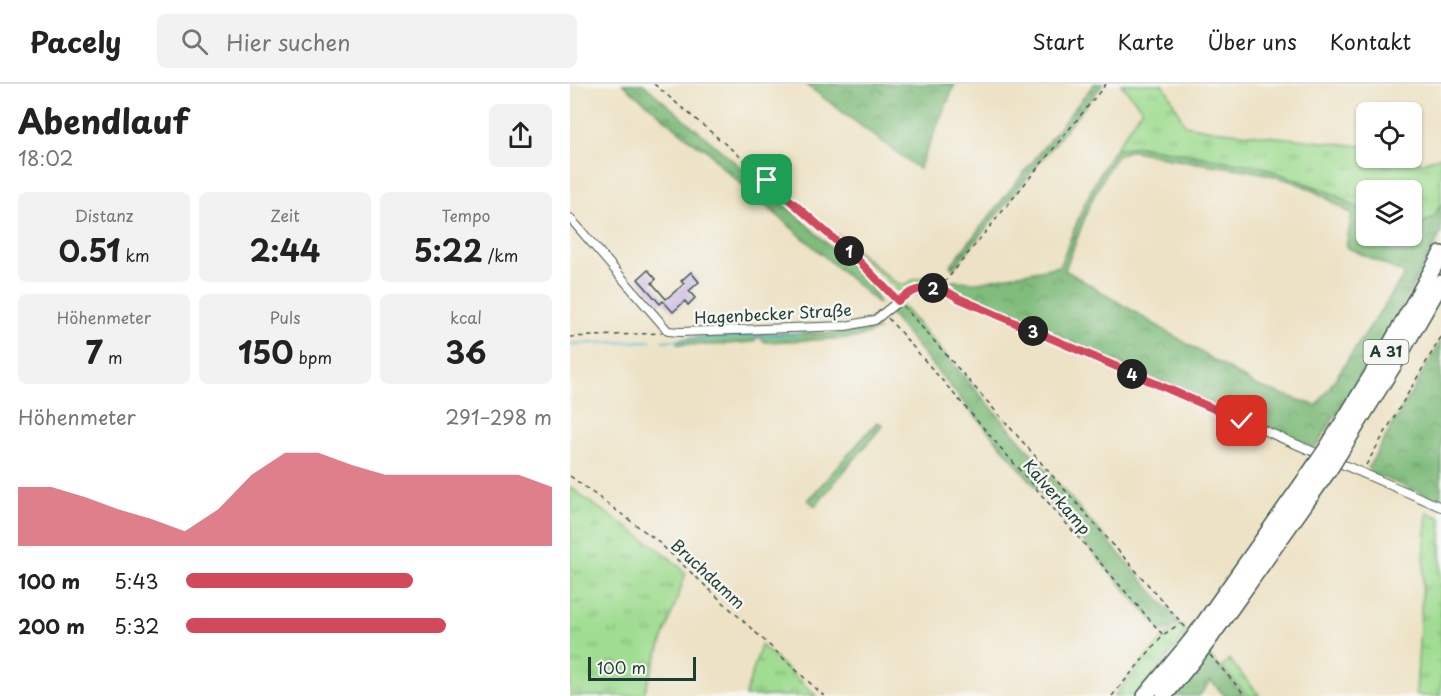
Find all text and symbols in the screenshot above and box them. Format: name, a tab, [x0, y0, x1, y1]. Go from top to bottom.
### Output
search box	[157, 14, 577, 68]
text: Pacely	[30, 20, 121, 63]
icon: search	[178, 25, 211, 58]
text: Hier suchen	[226, 25, 350, 58]
text: Start	[1032, 25, 1084, 57]
text: Karte	[1117, 25, 1174, 57]
text: Über uns	[1207, 25, 1297, 57]
text: Kontakt	[1330, 25, 1411, 57]
text: Abendlauf	[18, 95, 189, 145]
map controls	[1356, 102, 1422, 246]
button: locate	[1356, 102, 1422, 168]
button: share	[489, 104, 552, 167]
text: 18:02	[18, 143, 73, 173]
pin	[741, 154, 792, 205]
icon: arrive	[750, 163, 783, 196]
button: layers	[1356, 180, 1422, 246]
text: Distanz	[75, 203, 133, 227]
text: Zeit	[270, 203, 300, 227]
text: Tempo	[442, 203, 490, 227]
text: 0.51	[58, 227, 120, 272]
text: 2:44	[250, 227, 320, 272]
text: 5:22	[414, 227, 482, 272]
pin: 1	[834, 236, 864, 266]
text: 1	[845, 239, 853, 263]
text: km	[120, 243, 150, 267]
text: /km	[482, 243, 518, 267]
pin: 2	[918, 273, 948, 303]
text: 2	[927, 276, 939, 300]
street label: Hagenbecker Straße	[694, 297, 852, 329]
text: Höhenmeter	[57, 305, 151, 329]
text: Puls	[270, 305, 300, 329]
text: kcal	[450, 305, 482, 329]
pin: 3	[1018, 316, 1048, 346]
text: 3	[1028, 319, 1038, 343]
text: 7	[86, 329, 103, 374]
text: 150	[238, 329, 294, 374]
text: 36	[446, 329, 486, 374]
road number: A 31	[1364, 340, 1408, 364]
text: m	[103, 345, 123, 369]
text: bpm	[294, 345, 332, 369]
pin: 4	[1117, 359, 1147, 389]
text: 4	[1127, 362, 1137, 386]
pin	[1216, 395, 1267, 446]
text: Höhenmeter	[18, 402, 136, 432]
text: 291–298 m	[445, 402, 552, 432]
icon: check	[1225, 404, 1258, 437]
street label: Kalverkamp	[1018, 453, 1097, 539]
street label: Bruchdamm	[666, 533, 751, 614]
text: 100 m	[18, 566, 80, 596]
text: 5:43	[114, 566, 158, 596]
text: 200 m	[18, 611, 85, 641]
text: 5:32	[114, 611, 159, 641]
scale bar	[588, 654, 696, 682]
text: 100 m	[597, 655, 646, 679]

